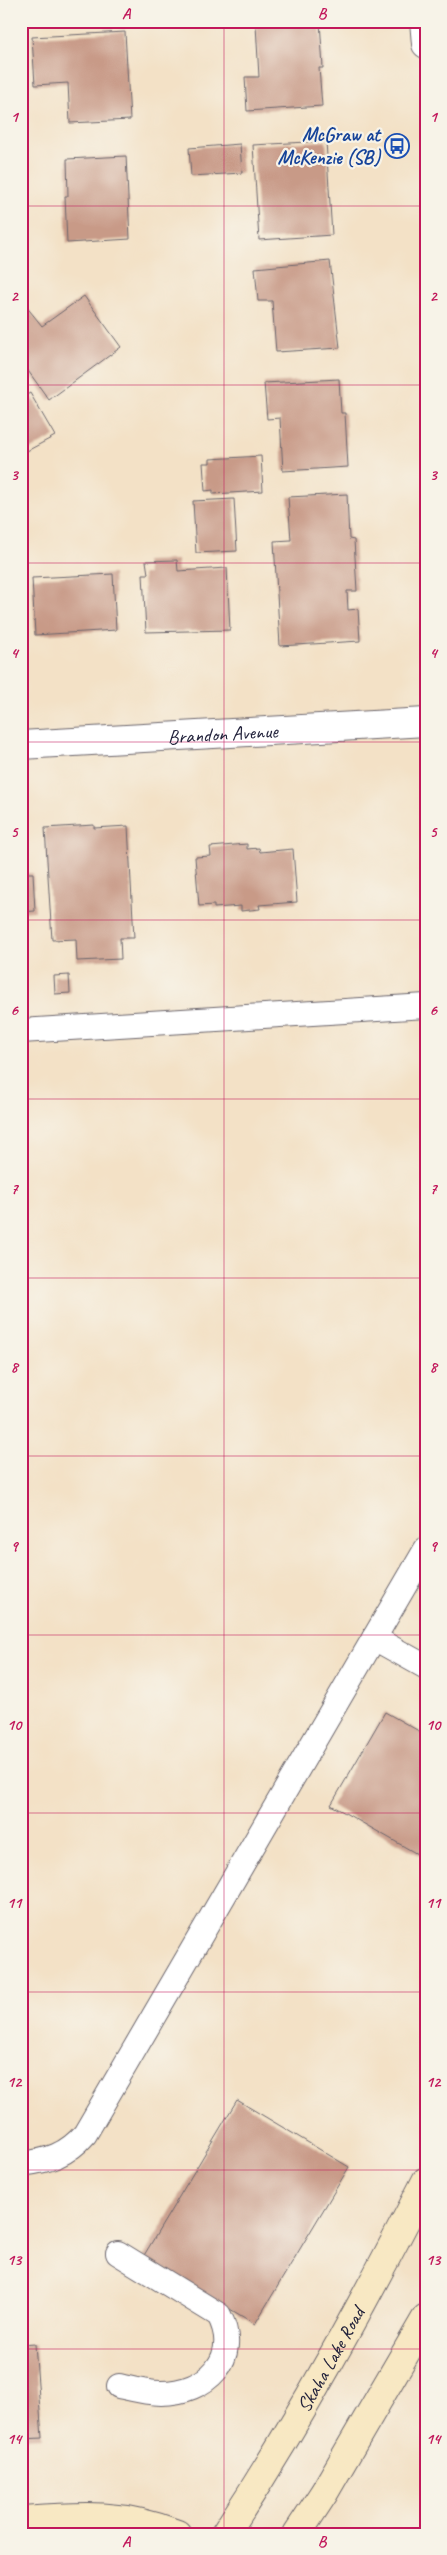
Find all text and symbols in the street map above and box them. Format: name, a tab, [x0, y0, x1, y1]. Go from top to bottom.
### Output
text: A	[122, 4, 132, 24]
text: B	[318, 4, 328, 24]
text: 1	[10, 107, 19, 127]
text: 1	[429, 107, 438, 127]
place label: McGraw at McKenzie (SB)	[278, 122, 382, 170]
bus stop icon: McGraw at McKenzie (SB)	[384, 133, 410, 159]
text: 2	[10, 286, 19, 306]
text: 2	[429, 286, 438, 306]
text: 3	[10, 465, 19, 485]
text: 3	[429, 465, 438, 485]
text: 4	[10, 643, 19, 663]
text: 4	[429, 643, 438, 663]
street label: Brandon Avenue	[167, 718, 280, 750]
text: 5	[11, 822, 20, 842]
text: 5	[430, 822, 439, 842]
text: 6	[10, 1000, 19, 1020]
text: 6	[429, 1000, 438, 1020]
text: 7	[10, 1179, 19, 1199]
text: 7	[429, 1179, 438, 1199]
text: 8	[10, 1357, 19, 1377]
text: 8	[429, 1357, 438, 1377]
text: 9	[10, 1536, 19, 1556]
text: 9	[429, 1536, 438, 1556]
text: 10	[7, 1715, 23, 1735]
text: 10	[426, 1715, 442, 1735]
text: 11	[7, 1893, 23, 1913]
text: 11	[426, 1893, 442, 1913]
text: 12	[7, 2072, 23, 2092]
text: 12	[426, 2072, 442, 2092]
text: 13	[7, 2250, 23, 2270]
text: 13	[426, 2250, 442, 2270]
street label: Skaha Lake Road	[291, 2300, 372, 2417]
text: 14	[7, 2429, 23, 2449]
text: 14	[426, 2429, 442, 2449]
text: A	[122, 2532, 132, 2552]
text: B	[318, 2532, 328, 2552]

